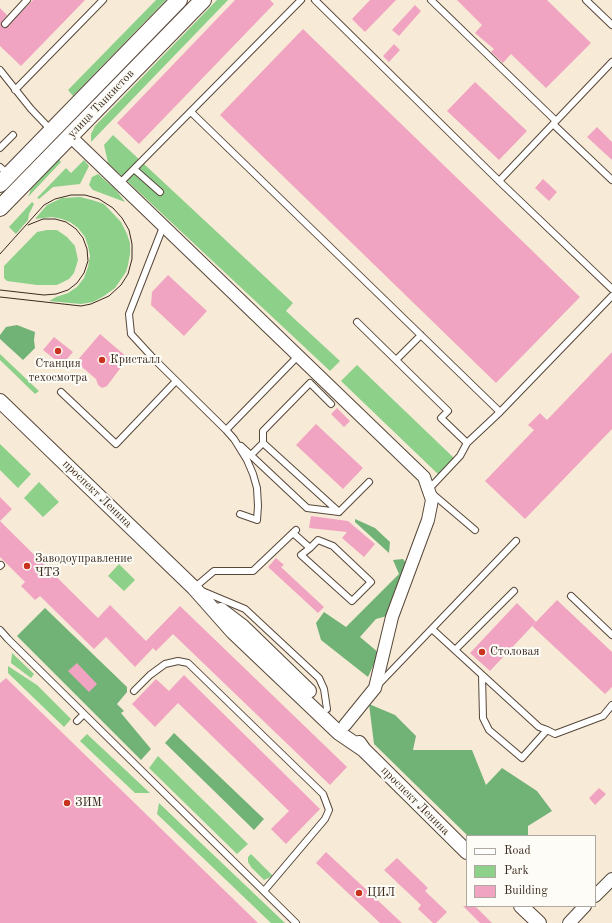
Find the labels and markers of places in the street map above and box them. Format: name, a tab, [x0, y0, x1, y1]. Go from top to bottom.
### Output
marker: Станция техосмотра	[53, 346, 63, 356]
place label: Кристалл	[110, 353, 160, 367]
marker: Кристалл	[97, 355, 107, 365]
place label: Станция техосмотра	[29, 357, 87, 385]
place label: Заводоуправление ЧТЗ	[35, 552, 132, 580]
marker: Заводоуправление ЧТЗ	[22, 561, 32, 571]
place label: Столовая	[490, 645, 540, 659]
marker: Столовая	[477, 647, 487, 657]
place label: ЗИМ	[75, 796, 102, 810]
marker: ЗИМ	[62, 798, 72, 808]
place label: ЦИЛ	[367, 886, 395, 900]
marker: ЦИЛ	[354, 888, 364, 898]

